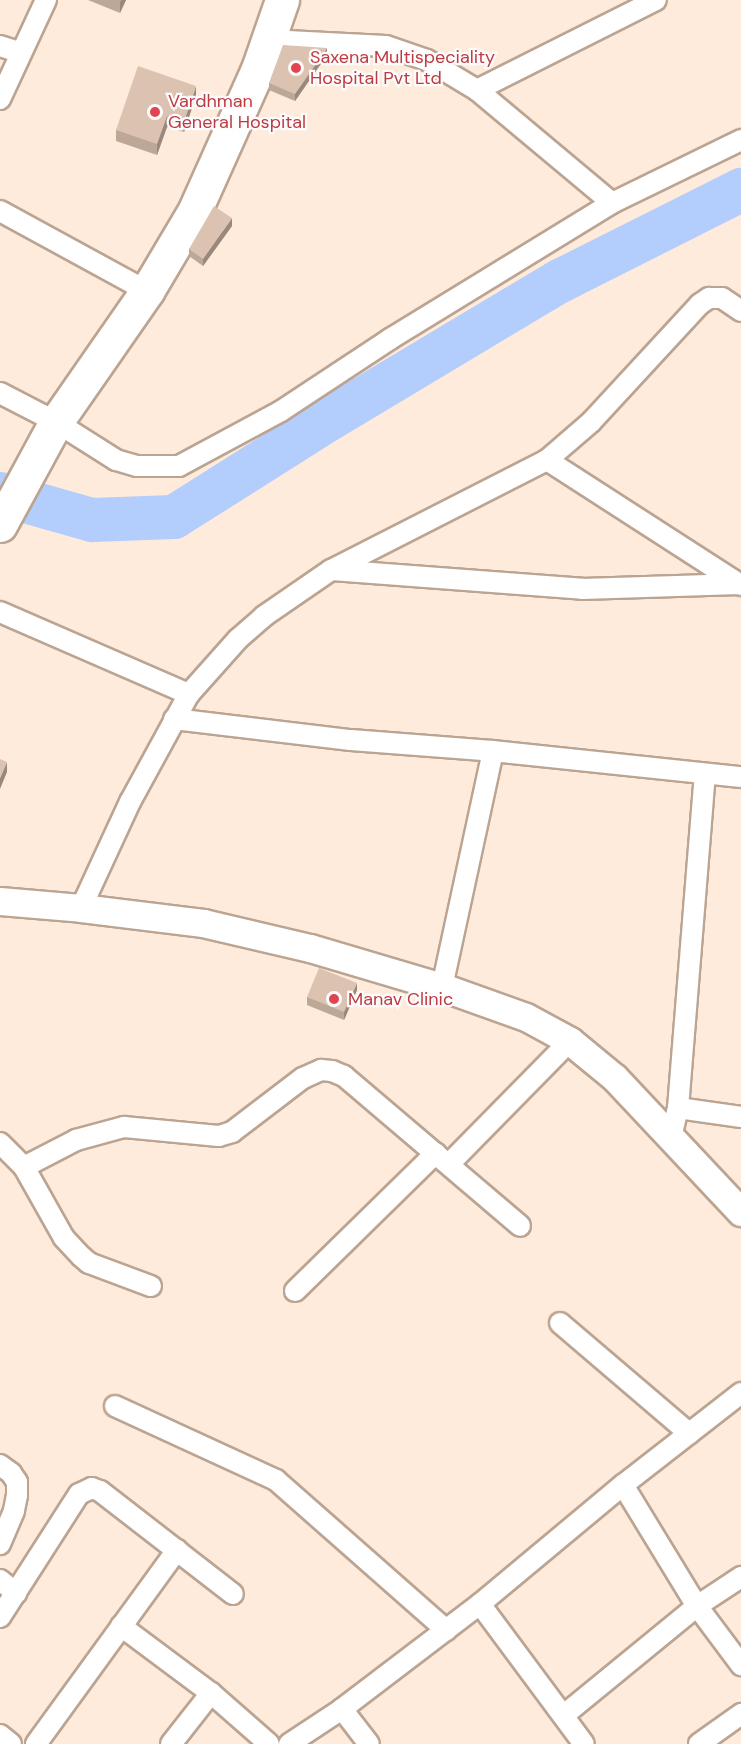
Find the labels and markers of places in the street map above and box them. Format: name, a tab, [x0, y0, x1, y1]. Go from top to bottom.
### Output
place label: Saxena Multispeciality Hospital Pvt Ltd	[310, 47, 495, 90]
marker: Saxena Multispeciality Hospital Pvt Ltd	[287, 59, 305, 77]
place label: Vardhman General Hospital	[168, 91, 306, 134]
marker: Vardhman General Hospital	[146, 103, 164, 121]
place label: Manav Clinic	[348, 988, 453, 1010]
marker: Manav Clinic	[325, 990, 343, 1008]

